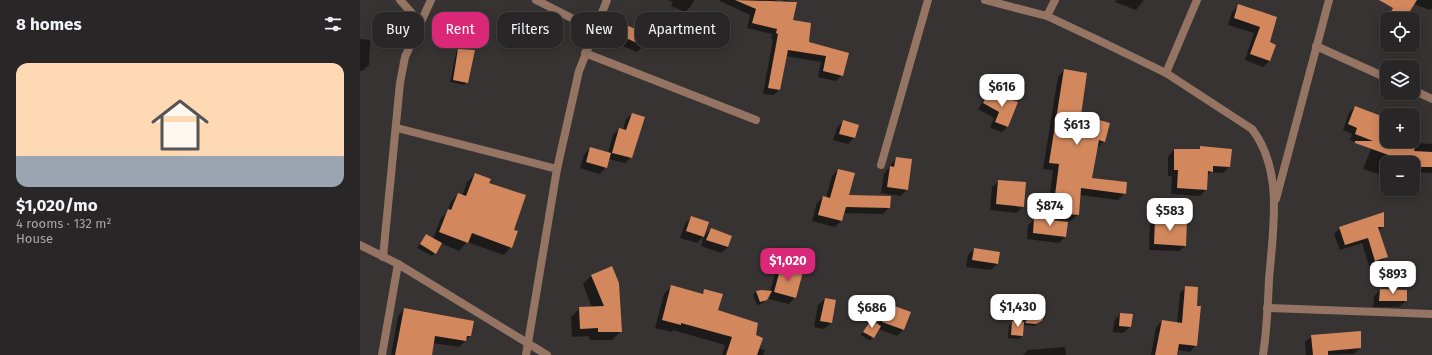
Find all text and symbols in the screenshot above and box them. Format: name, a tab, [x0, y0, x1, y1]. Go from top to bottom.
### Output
chip: Buy	[372, 12, 424, 48]
chip: Rent	[432, 12, 489, 48]
chip: Filters	[497, 12, 563, 48]
chip: New	[571, 12, 627, 48]
chip: Apartment	[635, 12, 730, 48]
map controls	[1380, 12, 1420, 196]
button: locate	[1380, 12, 1420, 52]
icon: filters	[322, 13, 344, 35]
text: 8 homes	[16, 14, 82, 35]
button: layers	[1380, 60, 1420, 100]
pin: $616	[978, 74, 1026, 108]
text: $616	[988, 79, 1016, 94]
icon: home	[144, 89, 216, 161]
button: +	[1380, 108, 1420, 148]
pin: $613	[1053, 112, 1101, 146]
text: $613	[1064, 117, 1090, 132]
button: −	[1380, 156, 1420, 196]
pin: $874	[1026, 193, 1074, 227]
text: $1,020/mo	[16, 195, 98, 216]
text: $874	[1036, 198, 1064, 213]
pin: $583	[1146, 198, 1194, 232]
text: $583	[1156, 203, 1184, 218]
text: 4 rooms · 132 m²	[16, 216, 112, 231]
text: House	[16, 231, 53, 246]
pin: $1,020	[755, 248, 821, 282]
text: $1,020	[769, 253, 807, 268]
pin: $893	[1369, 261, 1417, 295]
text: $893	[1379, 266, 1407, 281]
pin: $1,430	[985, 294, 1051, 328]
pin: $686	[848, 295, 896, 329]
text: $1,430	[999, 299, 1037, 314]
text: $686	[857, 300, 887, 315]

